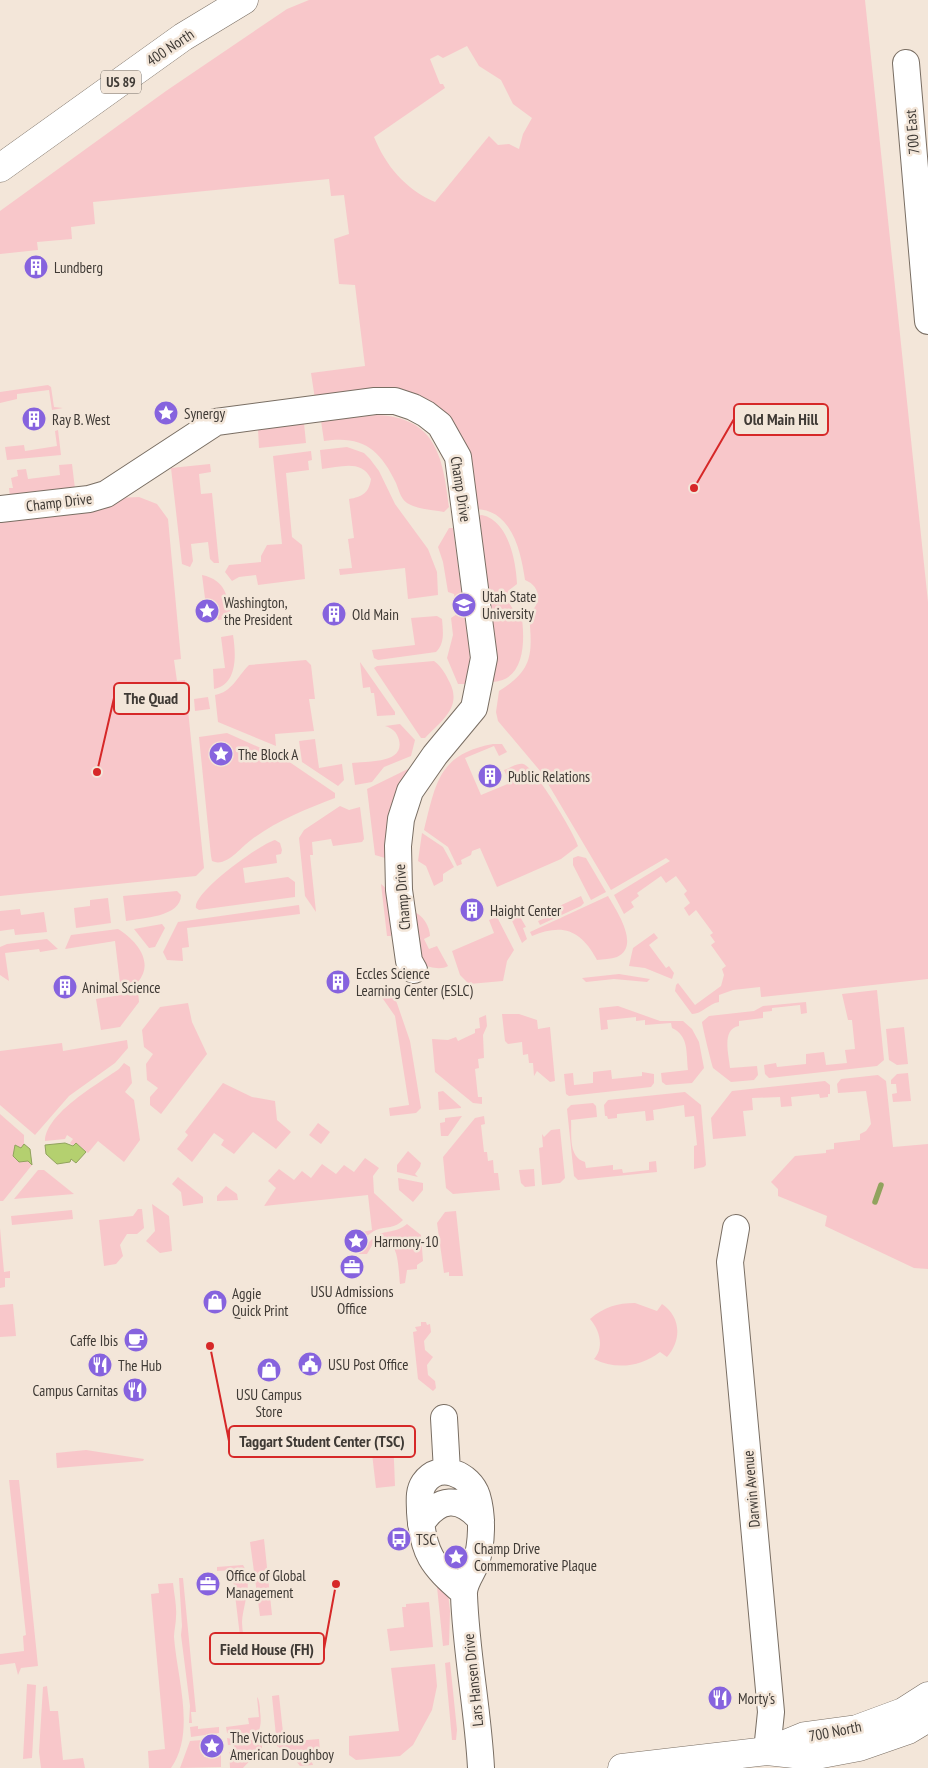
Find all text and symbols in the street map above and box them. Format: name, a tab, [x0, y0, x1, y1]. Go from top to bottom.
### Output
street label: 400 North	[143, 24, 197, 70]
road number: US 89	[101, 70, 141, 94]
street label: 700 East	[901, 109, 923, 155]
building icon: Lundberg	[23, 254, 49, 280]
place label: Lundberg	[54, 258, 103, 277]
place icon: Synergy	[153, 400, 179, 426]
place label: Synergy	[184, 404, 225, 423]
callout: Old Main Hill	[734, 404, 828, 435]
building icon: Ray B. West	[21, 406, 47, 432]
text: Old Main Hill	[744, 409, 818, 429]
place label: Ray B. West	[52, 410, 110, 429]
street label: Champ Drive	[446, 455, 476, 523]
street label: Champ Drive	[25, 489, 93, 515]
place label: Utah State University	[482, 587, 536, 623]
school or university icon: Utah State University	[451, 592, 477, 618]
place label: Washington, the President	[224, 593, 293, 629]
place icon: Washington, the President	[194, 598, 220, 624]
building icon: Old Main	[321, 601, 347, 627]
place label: Old Main	[352, 605, 399, 624]
callout: The Quad	[114, 683, 189, 714]
text: The Quad	[124, 688, 178, 708]
place icon: The Block A	[208, 741, 234, 767]
place label: The Block A	[238, 745, 299, 764]
building icon: Public Relations	[477, 763, 503, 789]
place label: Public Relations	[508, 767, 590, 786]
street label: Champ Drive	[390, 863, 414, 931]
building icon: Haight Center	[459, 897, 485, 923]
place label: Haight Center	[490, 901, 562, 920]
place label: Eccles Science Learning Center (ESLC)	[356, 964, 473, 1000]
building icon: Eccles Science Learning Center (ESLC)	[325, 969, 351, 995]
building icon: Animal Science	[52, 974, 78, 1000]
place label: Animal Science	[82, 978, 160, 997]
place icon: Harmony-10	[343, 1228, 369, 1254]
place label: Harmony-10	[374, 1232, 439, 1251]
office icon: USU Admissions Office	[339, 1254, 365, 1280]
place label: USU Admissions Office	[311, 1282, 393, 1318]
place label: Aggie Quick Print	[232, 1284, 288, 1320]
shop icon: Aggie Quick Print	[202, 1289, 228, 1315]
cafe icon: Caffe Ibis	[123, 1327, 149, 1353]
place label: Caffe Ibis	[70, 1331, 118, 1350]
public building icon: USU Post Office	[297, 1351, 323, 1377]
restaurant icon: The Hub	[87, 1352, 113, 1378]
place label: USU Post Office	[328, 1355, 408, 1374]
place label: The Hub	[118, 1356, 162, 1375]
shop icon: USU Campus Store	[256, 1357, 282, 1383]
restaurant icon: Campus Carnitas	[122, 1377, 148, 1403]
place label: Campus Carnitas	[32, 1381, 118, 1400]
place label: USU Campus Store	[236, 1385, 302, 1421]
callout: Taggart Student Center (TSC)	[229, 1426, 415, 1457]
text: Taggart Student Center (TSC)	[239, 1431, 405, 1451]
street label: Darwin Avenue	[738, 1450, 764, 1528]
bus stop icon: TSC	[386, 1526, 412, 1552]
place label: TSC	[416, 1530, 436, 1549]
place label: Champ Drive Commemorative Plaque	[474, 1539, 597, 1575]
place icon: Champ Drive Commemorative Plaque	[443, 1544, 469, 1570]
place label: Office of Global Management	[226, 1566, 306, 1602]
office icon: Office of Global Management	[195, 1571, 221, 1597]
callout: Field House (FH)	[210, 1633, 324, 1664]
street label: Lars Hansen Drive	[459, 1633, 487, 1727]
text: Field House (FH)	[220, 1639, 314, 1659]
restaurant icon: Morty's	[707, 1685, 733, 1711]
place label: Morty's	[738, 1689, 775, 1708]
street label: 700 North	[807, 1717, 863, 1745]
place label: The Victorious American Doughboy	[230, 1728, 334, 1764]
place icon: The Victorious American Doughboy	[199, 1733, 225, 1759]

